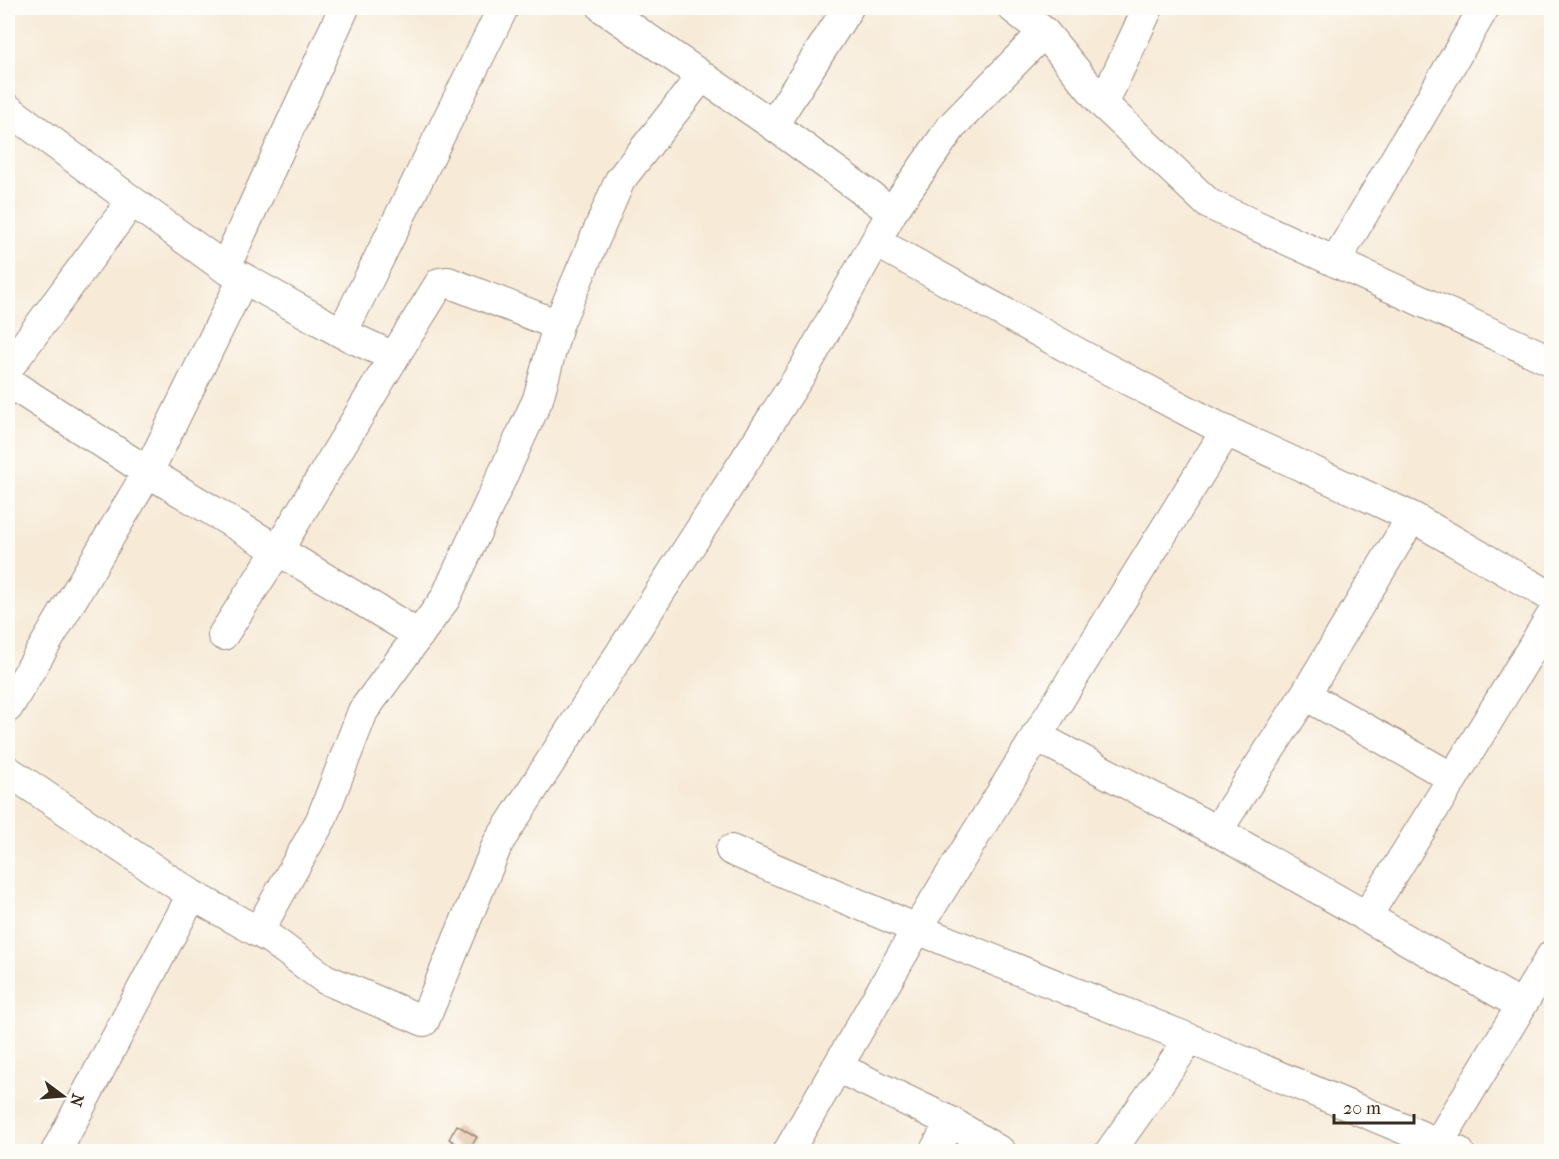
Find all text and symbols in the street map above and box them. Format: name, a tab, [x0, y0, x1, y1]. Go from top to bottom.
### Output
north arrow	[33, 1066, 93, 1126]
scale bar	[1334, 1087, 1414, 1125]
text: N	[66, 1092, 88, 1109]
text: 20 m	[1343, 1098, 1381, 1119]

